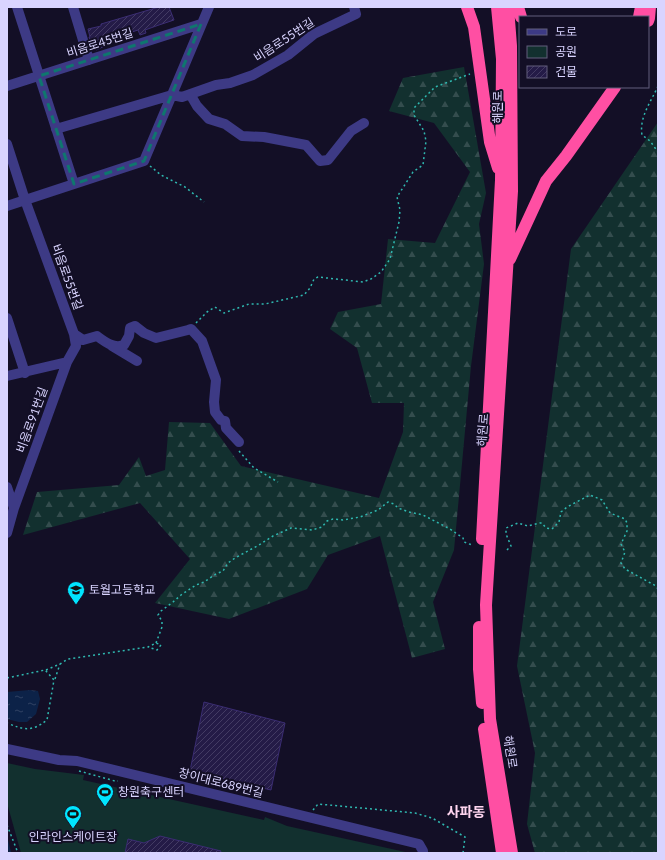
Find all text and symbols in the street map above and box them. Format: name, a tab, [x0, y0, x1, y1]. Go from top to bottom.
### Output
street label: 비음로55번길	[251, 14, 317, 65]
legend	[519, 16, 649, 88]
text: 도로	[555, 24, 577, 39]
street label: 비음로45번길	[65, 25, 135, 60]
text: 공원	[555, 44, 577, 59]
text: 건물	[555, 64, 577, 79]
street label: 해원로	[490, 90, 505, 124]
street label: 비음로55번길	[49, 242, 86, 312]
street label: 비음로91번길	[13, 385, 50, 455]
street label: 해원로	[474, 413, 491, 447]
school or university icon: 토월고등학교	[66, 580, 86, 605]
place label: 토월고등학교	[89, 582, 155, 597]
street label: 해원로	[500, 734, 520, 769]
street label: 창이대로689번길	[177, 765, 265, 800]
sports icon: 창원축구센터	[95, 782, 115, 807]
place label: 창원축구센터	[118, 784, 184, 799]
district label: 사파동	[447, 803, 485, 820]
sports icon: 인라인스케이트장	[63, 804, 83, 829]
place label: 인라인스케이트장	[29, 829, 117, 844]

